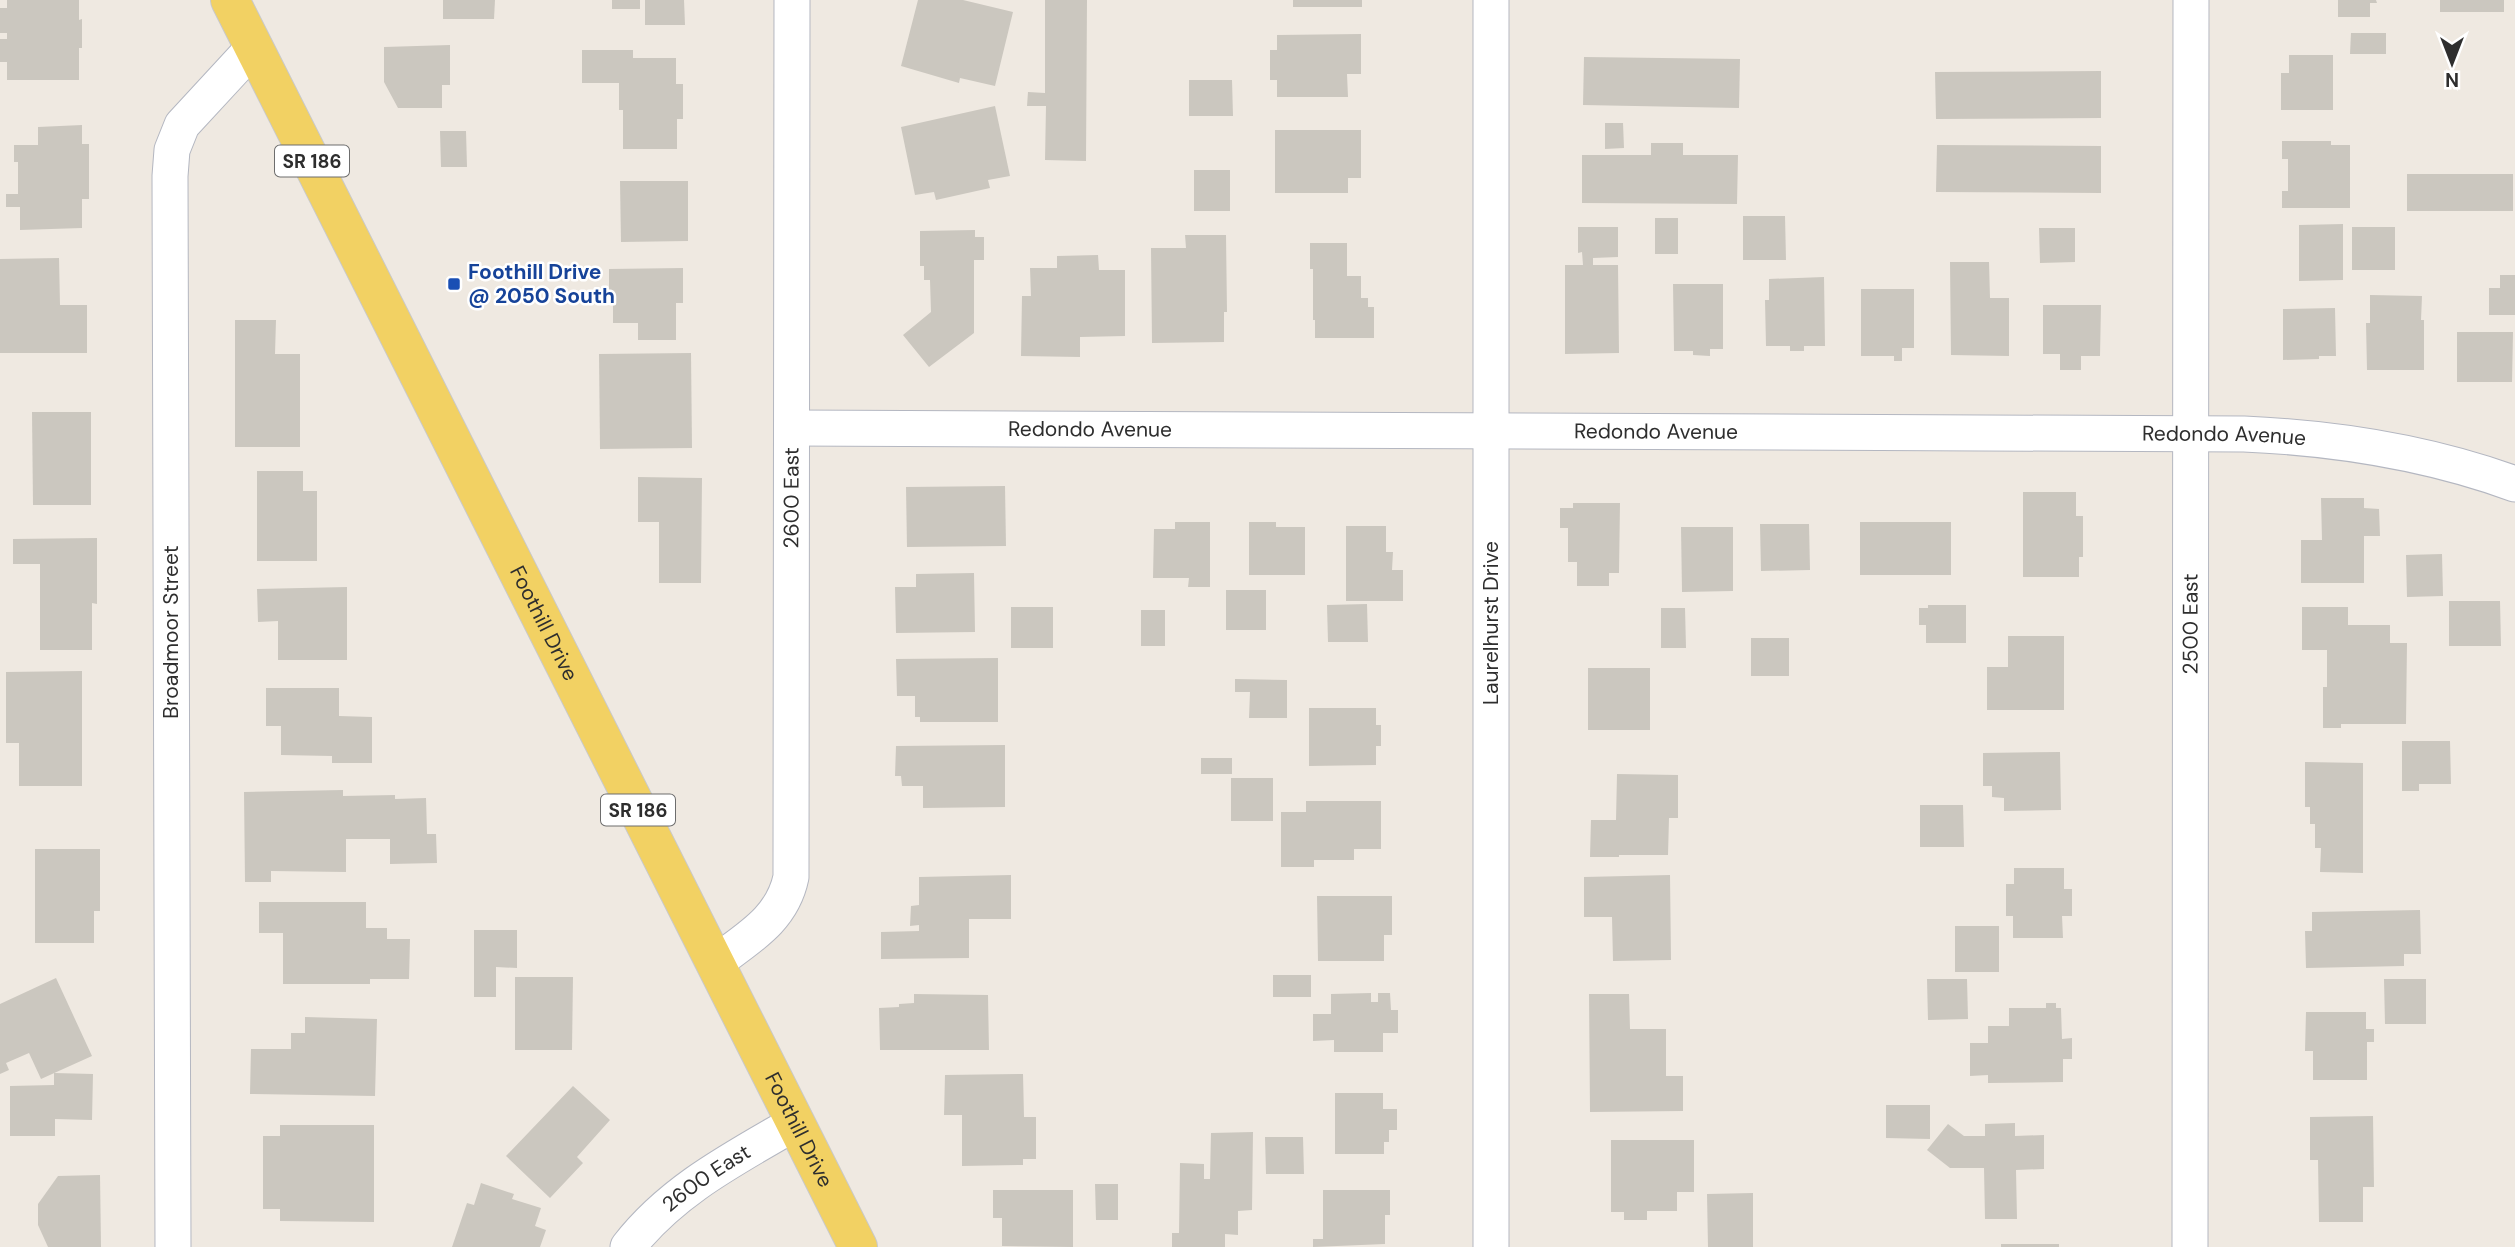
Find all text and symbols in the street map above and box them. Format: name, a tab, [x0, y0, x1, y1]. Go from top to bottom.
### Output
north arrow	[2417, 28, 2487, 98]
text: N	[2445, 67, 2459, 92]
road number: SR 186	[275, 146, 349, 176]
place label: Foothill Drive @ 2050 South	[468, 258, 615, 310]
marker: Foothill Drive @ 2050 South	[446, 276, 462, 292]
street label: Redondo Avenue	[1008, 415, 1172, 444]
street label: Redondo Avenue	[1574, 417, 1738, 446]
street label: Redondo Avenue	[2142, 420, 2307, 452]
street label: 2600 East	[777, 447, 805, 549]
street label: Laurelhurst Drive	[1477, 541, 1505, 705]
street label: Broadmoor Street	[157, 545, 185, 719]
street label: Foothill Drive	[503, 561, 585, 686]
street label: 2500 East	[2176, 574, 2205, 674]
road number: SR 186	[601, 794, 675, 825]
street label: Foothill Drive	[758, 1068, 840, 1192]
street label: 2600 East	[656, 1138, 756, 1218]

